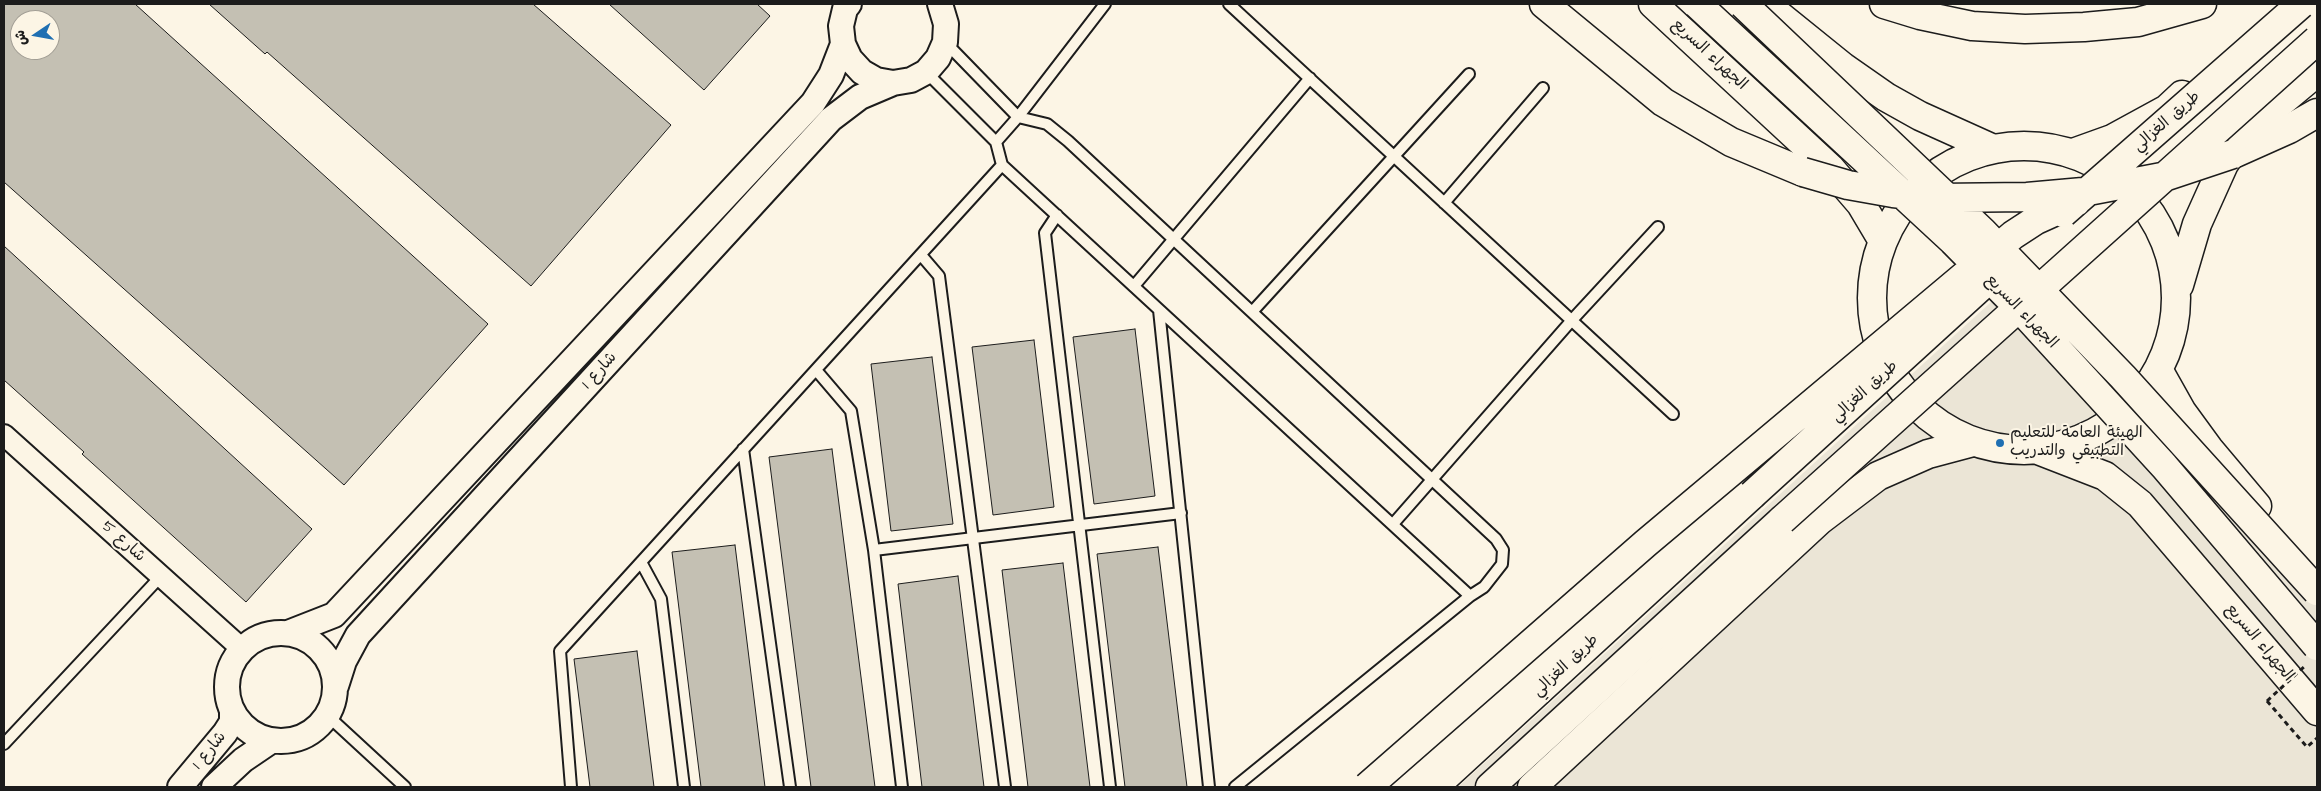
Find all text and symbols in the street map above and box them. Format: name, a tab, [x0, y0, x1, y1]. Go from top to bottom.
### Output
north arrow	[10, 10, 60, 60]
street label: الجهراء السريع	[1667, 15, 1751, 95]
text: ش	[10, 28, 33, 48]
street label: طريق الغزالي	[2129, 88, 2205, 156]
street label: الجهراء السريع	[1981, 271, 2061, 353]
street label: شارع 1	[578, 349, 622, 393]
street label: طريق الغزالي	[1828, 357, 1902, 427]
place label: الهيئة العامة للتعليم التطبيقي والتدريب	[2010, 424, 2143, 462]
marker: الهيئة العامة للتعليم التطبيقي والتدريب	[1994, 437, 2006, 449]
street label: شارع 5	[97, 517, 149, 567]
street label: الجهراء السريع	[2221, 600, 2297, 686]
street label: طريق الغزالي	[1529, 631, 1603, 701]
street label: شارع 1	[189, 728, 231, 774]

